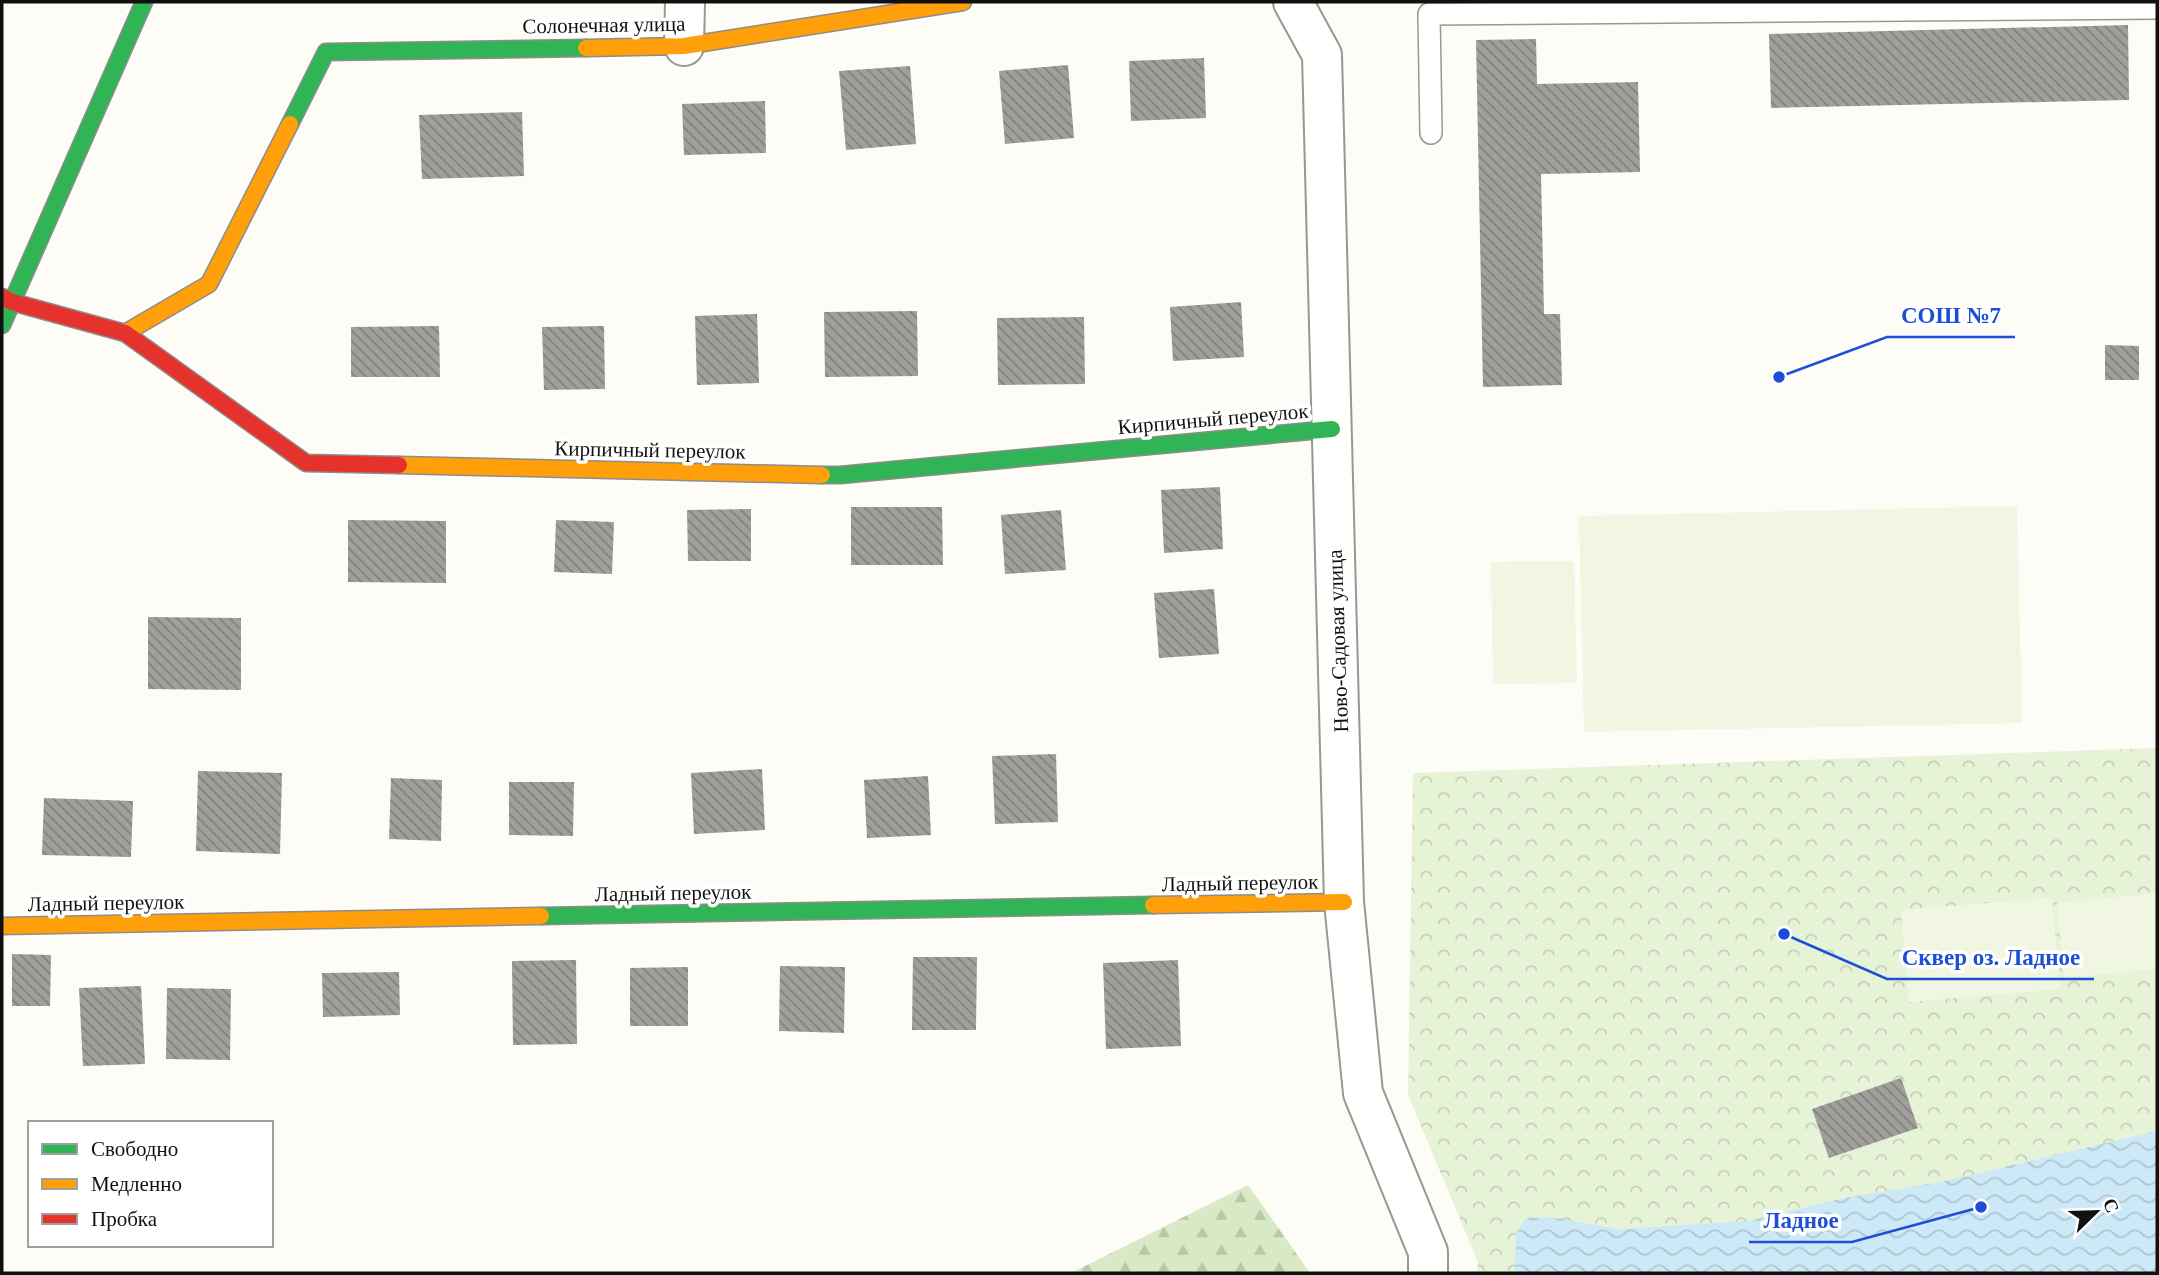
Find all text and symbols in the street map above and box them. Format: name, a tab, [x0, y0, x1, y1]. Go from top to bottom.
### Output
street label: Солонечная улица	[522, 12, 686, 38]
callout: СОШ №7	[1887, 293, 2015, 337]
text: СОШ №7	[1901, 303, 2001, 328]
street label: Кирпичный переулок	[1117, 399, 1310, 439]
street label: Кирпичный переулок	[554, 436, 747, 464]
street label: Ново-Садовая улица	[1323, 548, 1353, 733]
street label: Ладный переулок	[1161, 870, 1319, 896]
street label: Ладный переулок	[594, 880, 752, 906]
street label: Ладный переулок	[27, 890, 185, 916]
callout: Сквер оз. Ладное	[1887, 935, 2094, 979]
text: Сквер оз. Ладное	[1902, 945, 2080, 970]
legend	[28, 1121, 273, 1247]
text: Свободно	[91, 1137, 178, 1161]
text: Медленно	[91, 1172, 182, 1196]
north arrow	[2061, 1177, 2131, 1247]
text: С	[2099, 1195, 2124, 1216]
callout: Ладное	[1749, 1198, 1852, 1242]
text: Пробка	[91, 1207, 158, 1231]
text: Ладное	[1763, 1208, 1839, 1233]

